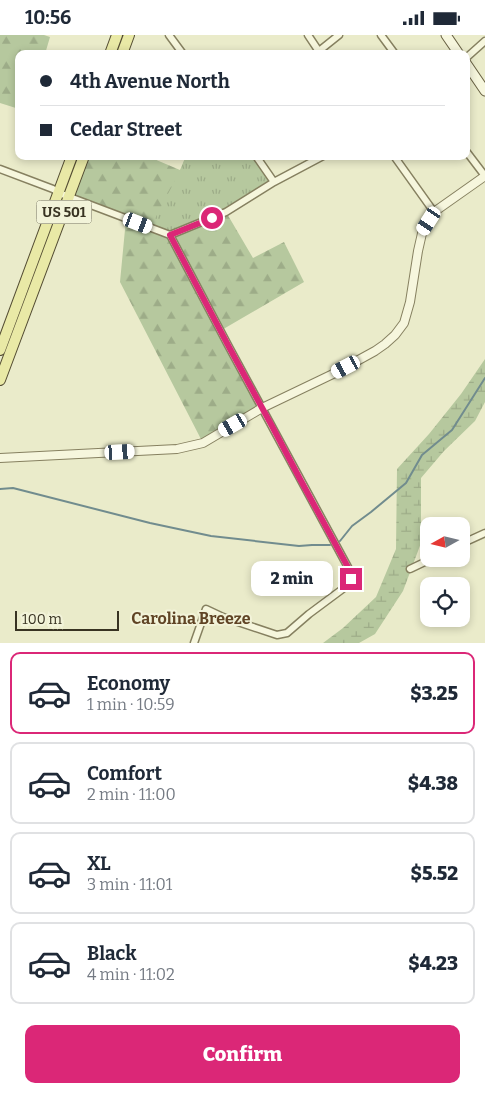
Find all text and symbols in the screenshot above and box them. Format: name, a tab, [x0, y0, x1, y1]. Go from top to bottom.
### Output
text: 10:56	[25, 6, 71, 29]
text: 4th Avenue North	[70, 70, 230, 93]
text: Cedar Street	[70, 118, 182, 141]
road number: US 501	[36, 201, 92, 223]
car	[414, 204, 443, 238]
route start	[201, 207, 223, 229]
car	[121, 211, 154, 235]
car	[329, 353, 362, 381]
car	[216, 411, 249, 439]
car	[104, 444, 135, 460]
north arrow	[420, 517, 470, 567]
map controls	[420, 517, 470, 627]
callout: 2 min	[251, 561, 334, 597]
route end	[340, 568, 362, 590]
text: 2 min	[271, 569, 313, 588]
button: locate	[420, 577, 470, 627]
scale bar	[15, 608, 119, 631]
district label: Carolina Breeze	[131, 609, 251, 628]
text: 100 m	[22, 611, 62, 628]
icon: car	[27, 671, 72, 716]
text: Economy	[87, 672, 170, 695]
text: $3.25	[410, 682, 458, 705]
text: 1 min · 10:59	[87, 695, 175, 714]
icon: car	[27, 761, 72, 806]
text: Comfort	[87, 762, 162, 785]
text: $4.38	[408, 772, 458, 795]
text: 2 min · 11:00	[87, 785, 176, 804]
icon: car	[27, 851, 72, 896]
text: XL	[87, 852, 111, 875]
text: $5.52	[411, 862, 458, 885]
text: 3 min · 11:01	[87, 875, 172, 894]
icon: car	[27, 941, 72, 986]
text: Black	[87, 942, 137, 965]
text: $4.23	[408, 952, 458, 975]
text: 4 min · 11:02	[87, 965, 175, 984]
button: Confirm	[25, 1025, 460, 1083]

